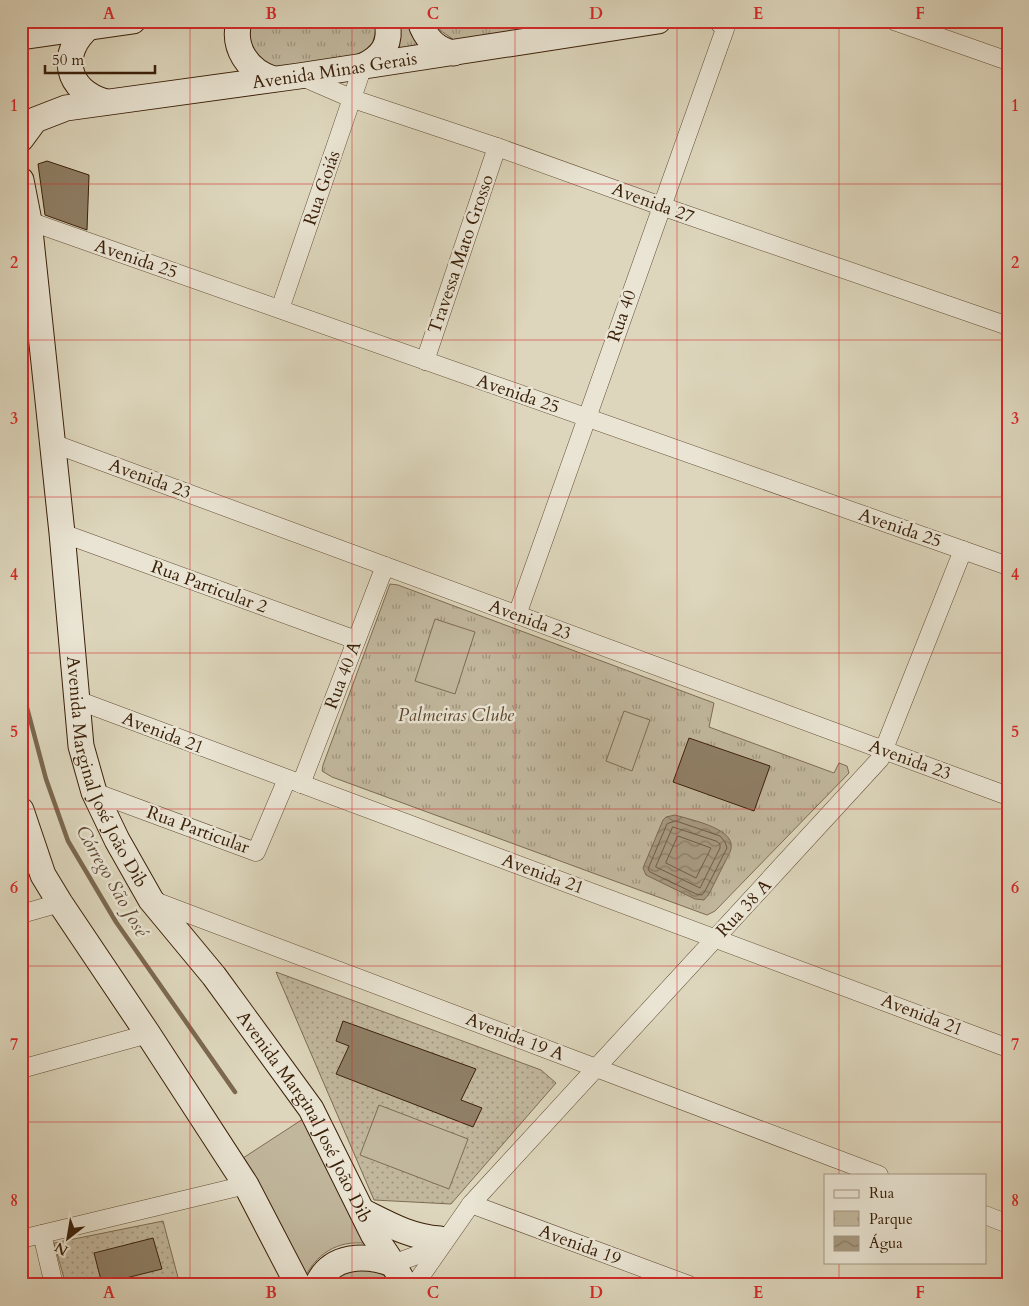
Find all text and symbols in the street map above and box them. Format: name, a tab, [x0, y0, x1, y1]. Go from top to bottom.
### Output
text: A	[103, 3, 115, 25]
text: B	[265, 3, 277, 25]
text: C	[427, 3, 439, 25]
text: D	[589, 3, 603, 25]
text: E	[753, 3, 763, 25]
text: F	[915, 3, 925, 25]
scale bar	[45, 42, 155, 74]
street label: Avenida Minas Gerais	[250, 46, 419, 95]
text: 50 m	[52, 50, 84, 70]
text: 1	[10, 95, 18, 117]
text: 1	[1011, 95, 1019, 117]
street label: Rua Goiás	[298, 147, 346, 229]
street label: Travessa Mato Grosso	[422, 171, 500, 337]
street label: Avenida 27	[608, 177, 698, 229]
street label: Avenida 25	[91, 233, 181, 285]
text: 2	[10, 252, 18, 274]
text: 2	[1011, 252, 1019, 274]
street label: Rua 40	[601, 287, 643, 345]
street label: Avenida 25	[473, 368, 563, 420]
text: 3	[10, 408, 18, 430]
text: 3	[1011, 408, 1019, 430]
street label: Avenida 23	[105, 453, 195, 505]
street label: Avenida 25	[855, 502, 945, 554]
street label: Rua Particular 2	[148, 554, 270, 620]
text: 4	[10, 564, 18, 586]
text: 4	[1011, 564, 1019, 586]
street label: Avenida 23	[485, 594, 575, 646]
street label: Rua 40 A	[319, 637, 367, 713]
street label: Avenida Marginal José João Dib	[61, 655, 154, 892]
park label: Palmeiras Clube	[398, 703, 515, 728]
street label: Avenida 21	[118, 706, 208, 760]
text: 5	[10, 721, 18, 743]
text: 5	[1011, 721, 1019, 743]
street label: Avenida 23	[865, 734, 955, 786]
street label: Rua Particular	[143, 800, 253, 860]
water label: Córrego São José	[70, 821, 155, 943]
street label: Avenida 21	[498, 848, 588, 900]
street label: Rua 38 A	[711, 873, 777, 943]
text: 6	[10, 877, 18, 899]
text: 6	[1011, 877, 1019, 899]
street label: Avenida 21	[877, 988, 967, 1042]
street label: Avenida Marginal José João Dib	[231, 1006, 378, 1227]
street label: Avenida 19 A	[462, 1007, 568, 1067]
text: 7	[10, 1034, 18, 1056]
text: 7	[1011, 1034, 1019, 1056]
legend	[824, 1174, 986, 1264]
text: Rua	[869, 1183, 895, 1203]
text: 8	[10, 1190, 18, 1212]
text: 8	[1011, 1190, 1019, 1212]
text: Parque	[869, 1209, 913, 1229]
north arrow	[42, 1214, 92, 1264]
street label: Avenida 19	[535, 1219, 625, 1271]
text: Água	[869, 1233, 903, 1253]
text: N	[51, 1237, 72, 1260]
text: A	[103, 1282, 115, 1304]
text: B	[265, 1282, 277, 1304]
text: C	[427, 1282, 439, 1304]
text: D	[589, 1282, 603, 1304]
text: E	[753, 1282, 763, 1304]
text: F	[915, 1282, 925, 1304]

